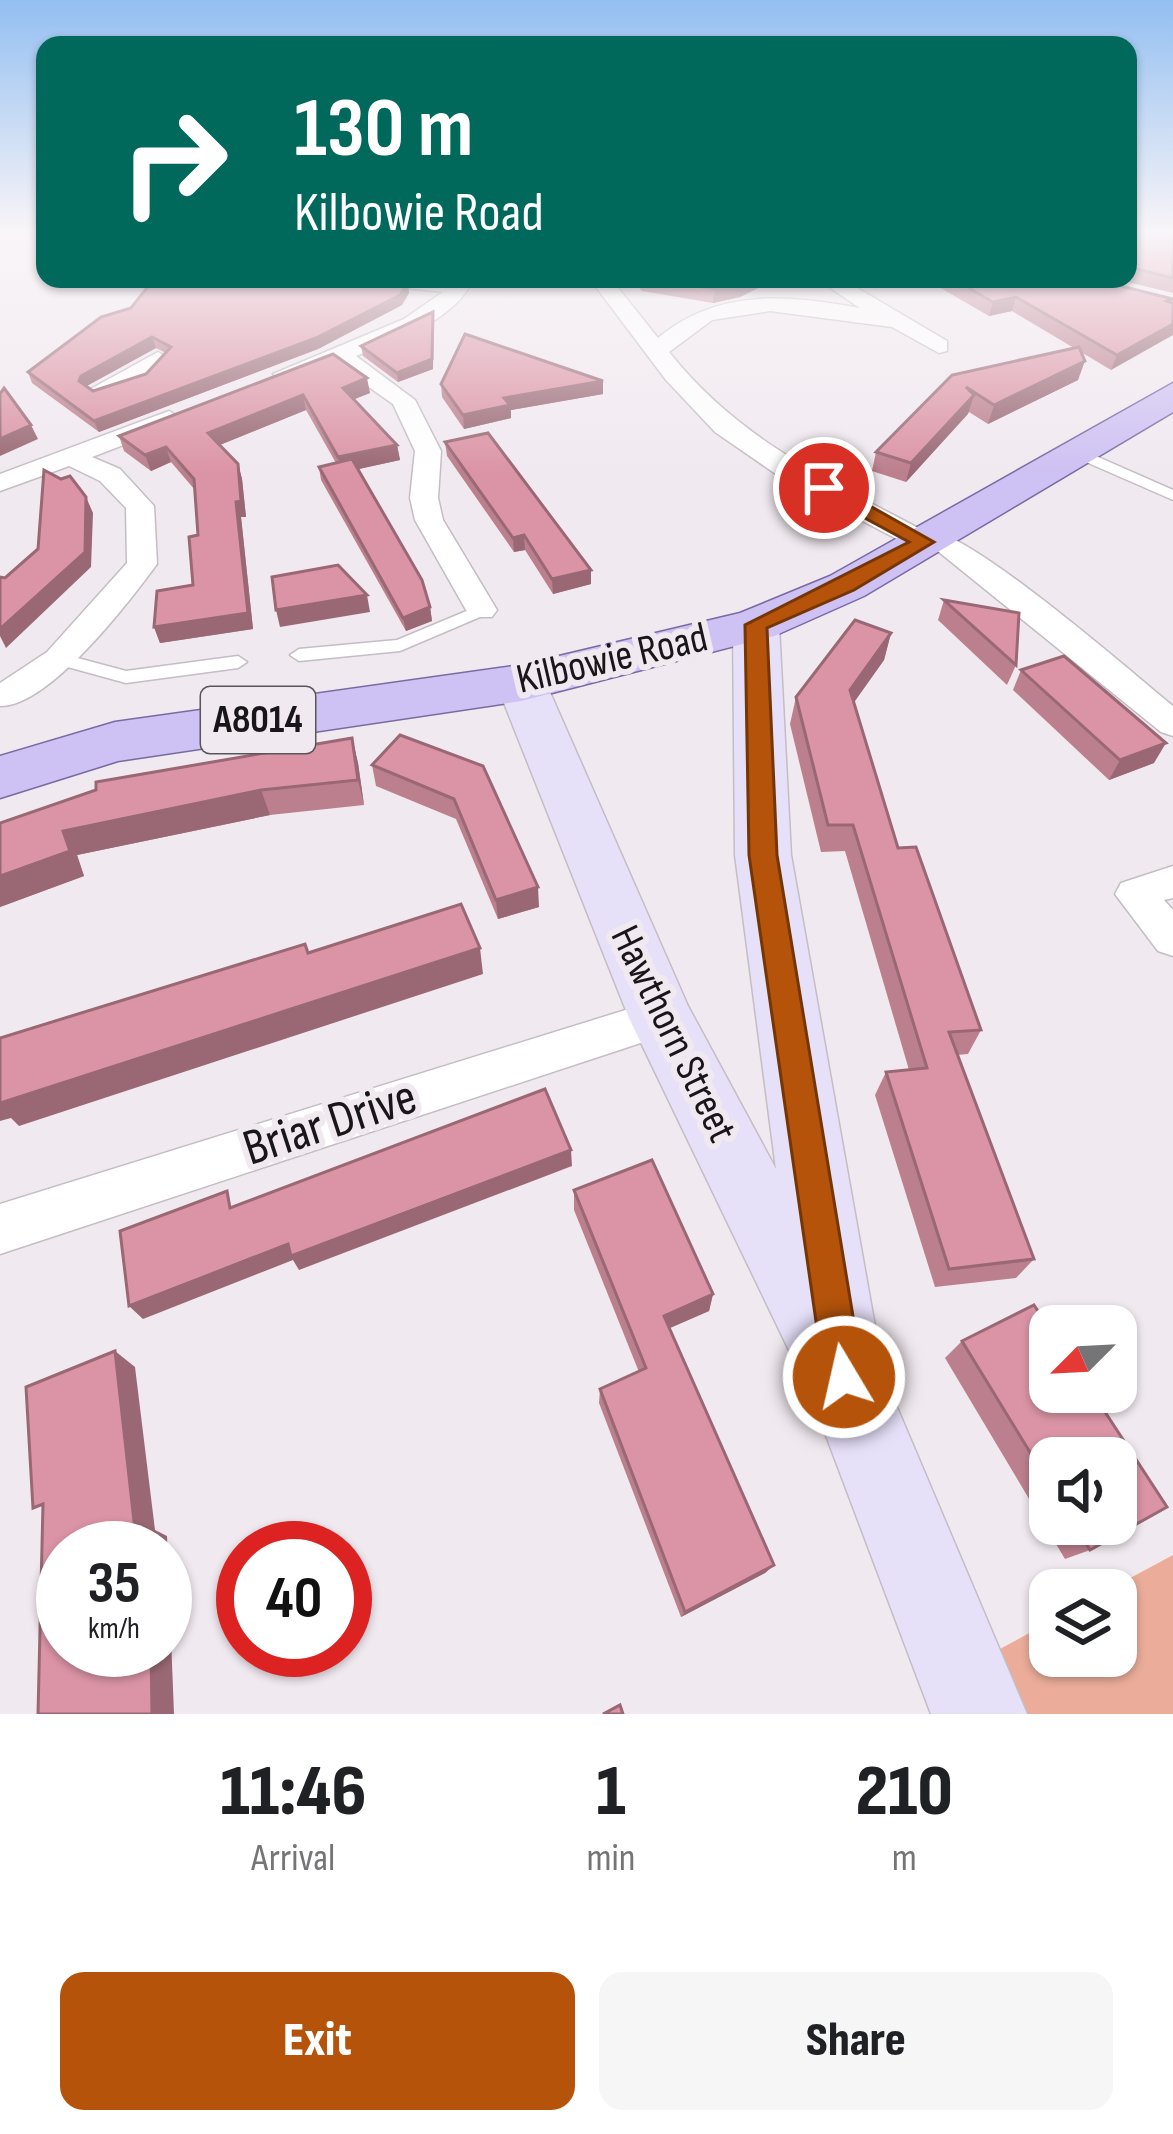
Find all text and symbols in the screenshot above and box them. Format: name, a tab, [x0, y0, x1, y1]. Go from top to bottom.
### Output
text: 130 m	[294, 79, 473, 180]
icon: right	[96, 84, 252, 240]
text: Kilbowie Road	[294, 181, 544, 246]
pin	[773, 437, 875, 539]
icon: arrive	[791, 455, 857, 521]
street label: Kilbowie Road	[512, 612, 712, 706]
road number: A8014	[201, 687, 315, 753]
street label: Hawthorn Street	[599, 917, 747, 1151]
street label: Briar Drive	[236, 1066, 424, 1180]
north arrow	[1029, 1305, 1137, 1413]
map controls	[1029, 1305, 1137, 1677]
position arrow	[781, 1314, 907, 1440]
button: sound	[1029, 1437, 1137, 1545]
speed limit sign: 40	[216, 1521, 372, 1677]
text: 35	[87, 1548, 141, 1620]
button: layers	[1029, 1569, 1137, 1677]
text: km/h	[88, 1611, 140, 1647]
text: 11:46	[220, 1749, 366, 1836]
text: 1	[596, 1749, 626, 1836]
text: 210	[856, 1749, 953, 1836]
text: Arrival	[251, 1835, 335, 1882]
text: min	[587, 1835, 636, 1882]
text: m	[892, 1835, 917, 1882]
button: Exit	[60, 1972, 575, 2110]
button: Share	[599, 1972, 1113, 2110]

